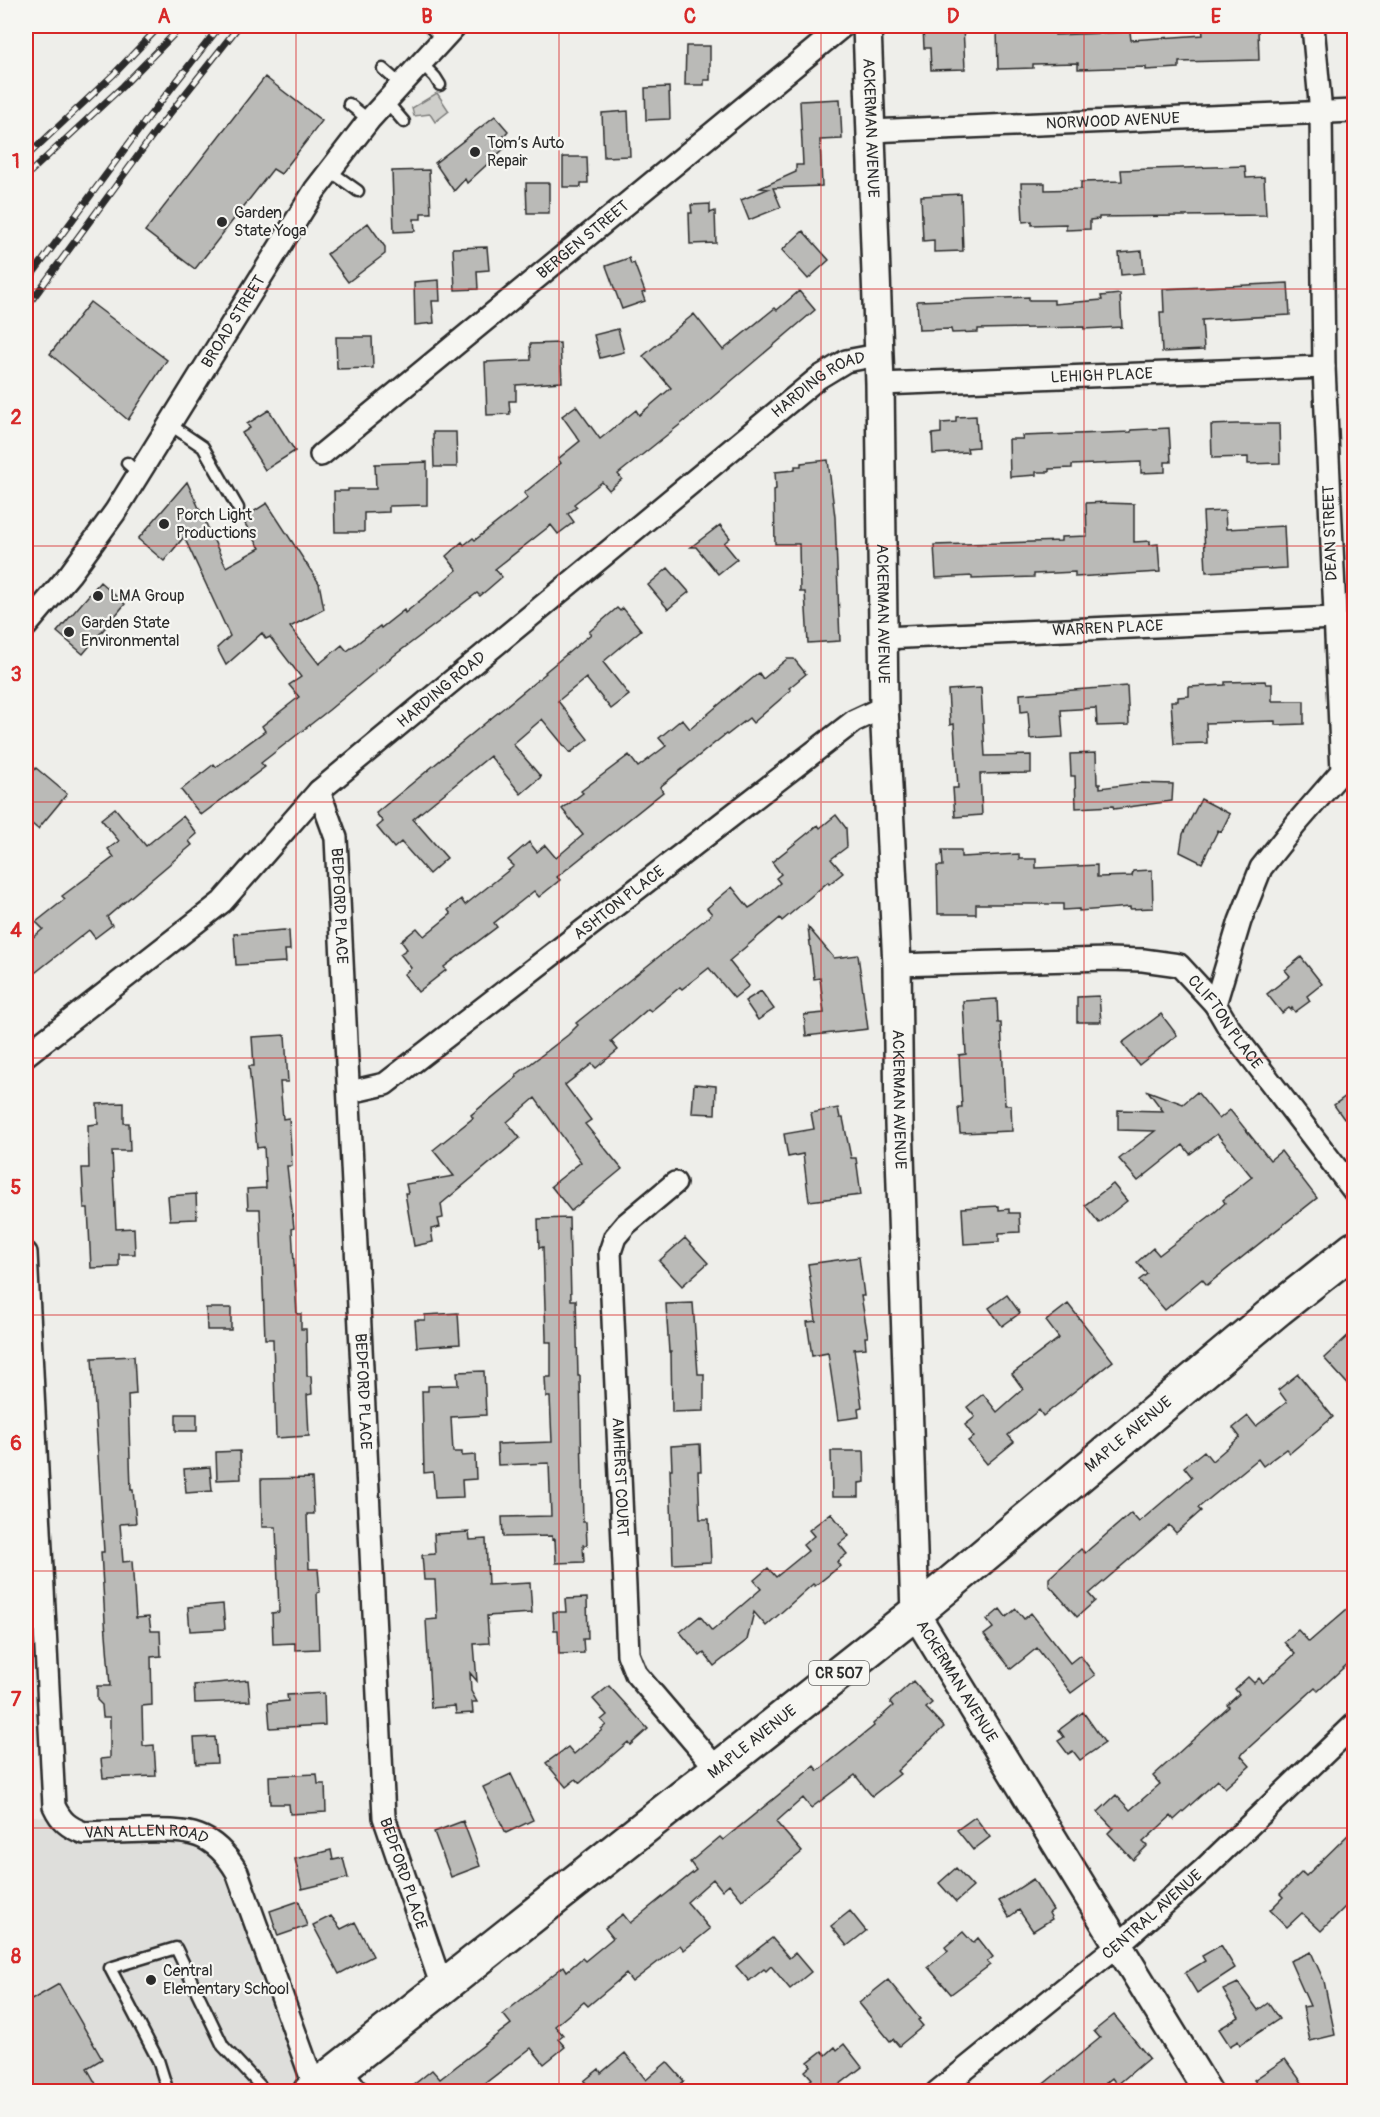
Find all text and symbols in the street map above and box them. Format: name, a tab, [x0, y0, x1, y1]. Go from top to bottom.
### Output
text: A	[158, 4, 171, 29]
text: B	[421, 4, 433, 29]
text: C	[684, 4, 696, 29]
text: D	[947, 4, 960, 29]
text: E	[1211, 4, 1222, 29]
street label: ACKERMAN AVENUE	[858, 58, 883, 198]
street label: NORWOOD AVENUE	[1045, 108, 1180, 134]
place label: Tom’s Auto Repair	[487, 133, 565, 171]
marker: Tom’s Auto Repair	[468, 145, 482, 159]
text: 1	[12, 149, 20, 174]
street label: BERGEN STREET	[533, 196, 633, 283]
place label: Garden State Yoga	[234, 203, 306, 241]
marker: Garden State Yoga	[215, 215, 229, 229]
street label: BROAD STREET	[197, 271, 270, 372]
street label: HARDING ROAD	[767, 348, 867, 422]
street label: LEHIGH PLACE	[1050, 364, 1153, 387]
text: 2	[10, 405, 22, 430]
street label: DEAN STREET	[1318, 485, 1342, 581]
place label: Porch Light Productions	[176, 505, 256, 543]
marker: Porch Light Productions	[157, 517, 171, 531]
street label: ACKERMAN AVENUE	[872, 544, 894, 684]
place label: LMA Group	[110, 586, 185, 606]
marker: LMA Group	[91, 589, 105, 603]
place label: Garden State Environmental	[81, 613, 180, 651]
street label: WARREN PLACE	[1052, 616, 1164, 640]
marker: Garden State Environmental	[62, 625, 76, 639]
street label: HARDING ROAD	[393, 647, 490, 732]
text: 3	[10, 662, 22, 687]
street label: BEDFORD PLACE	[326, 847, 352, 965]
street label: ASHTON PLACE	[570, 861, 669, 944]
text: 4	[10, 918, 22, 943]
street label: CLIFTON PLACE	[1183, 971, 1267, 1073]
street label: ACKERMAN AVENUE	[888, 1029, 910, 1170]
text: 5	[11, 1175, 22, 1200]
street label: BEDFORD PLACE	[350, 1333, 376, 1450]
street label: MAPLE AVENUE	[1081, 1392, 1176, 1477]
street label: AMHERST COURT	[607, 1417, 633, 1537]
text: 6	[10, 1431, 22, 1456]
street label: ACKERMAN AVENUE	[912, 1616, 1002, 1746]
road number: CR 507	[809, 1661, 869, 1685]
text: 7	[11, 1687, 22, 1712]
street label: MAPLE AVENUE	[704, 1701, 801, 1783]
street label: BEDFORD PLACE	[375, 1815, 432, 1932]
street label: VAN ALLEN ROAD	[84, 1821, 212, 1849]
street label: CENTRAL AVENUE	[1098, 1865, 1206, 1964]
text: 8	[11, 1944, 21, 1969]
place label: Central Elementary School	[163, 1961, 289, 1999]
marker: Central Elementary School	[144, 1973, 158, 1987]

